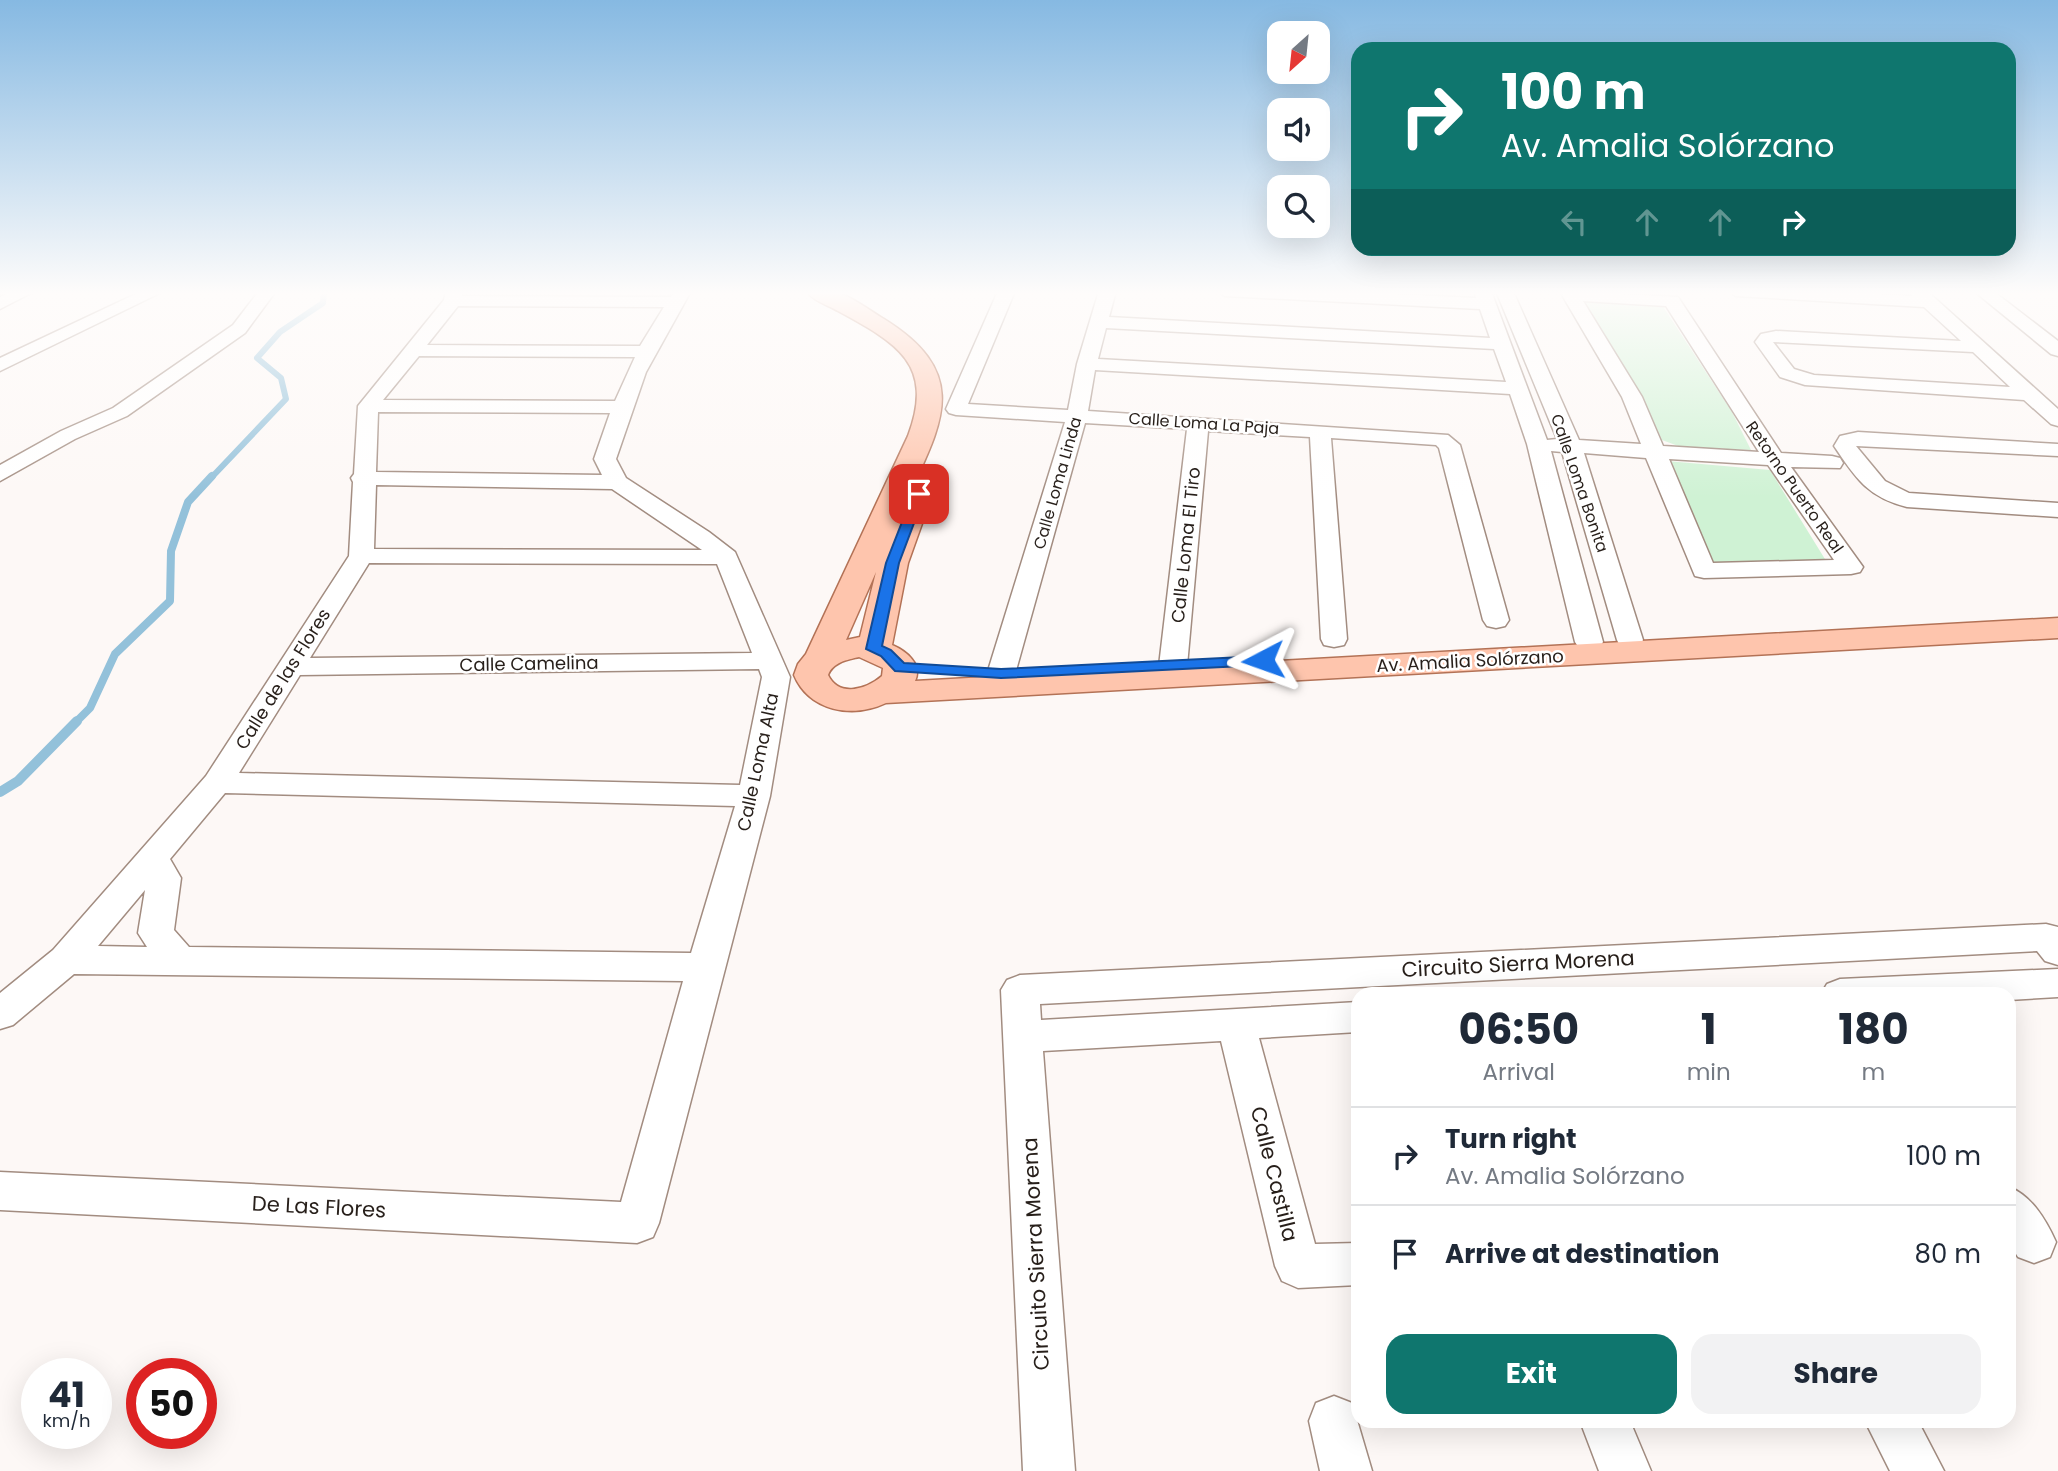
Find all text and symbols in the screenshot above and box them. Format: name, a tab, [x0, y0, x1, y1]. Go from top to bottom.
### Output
north arrow	[1267, 21, 1330, 84]
map controls	[1267, 21, 1330, 238]
text: 100 m	[1501, 58, 1646, 126]
icon: right	[1386, 70, 1477, 161]
button: sound	[1267, 98, 1330, 161]
text: Av. Amalia Solórzano	[1501, 123, 1835, 168]
button: search	[1267, 175, 1330, 238]
icon: left	[1555, 203, 1593, 241]
icon: ahead	[1628, 203, 1666, 241]
icon: ahead	[1701, 203, 1739, 241]
icon: right	[1774, 203, 1812, 241]
street label: Calle Loma La Paja	[1128, 407, 1280, 440]
street label: Calle Loma Bonita	[1545, 411, 1614, 555]
street label: Calle Loma Linda	[1028, 414, 1087, 552]
street label: Retorno Puerto Real	[1740, 417, 1849, 558]
pin	[889, 464, 949, 524]
street label: Calle Loma El Tiro	[1165, 466, 1206, 624]
icon: arrive	[900, 475, 938, 513]
street label: Calle de las Flores	[229, 603, 336, 754]
position arrow	[1226, 623, 1300, 697]
street label: Av. Amalia Solórzano	[1376, 643, 1564, 678]
street label: Calle Camelina	[459, 650, 599, 677]
street label: Calle Loma Alta	[731, 690, 784, 833]
street label: Circuito Sierra Morena	[1401, 943, 1635, 984]
text: 06:50	[1458, 1000, 1579, 1059]
text: 1	[1701, 1000, 1717, 1059]
text: 180	[1838, 1000, 1909, 1059]
text: Arrival	[1483, 1056, 1555, 1088]
text: min	[1687, 1056, 1731, 1088]
text: m	[1862, 1056, 1885, 1088]
street label: Calle Castilla	[1244, 1103, 1305, 1244]
text: Turn right	[1445, 1121, 1577, 1157]
street label: Circuito Sierra Morena	[1015, 1137, 1056, 1371]
icon: right	[1386, 1137, 1424, 1175]
text: 100 m	[1906, 1138, 1981, 1174]
text: Av. Amalia Solórzano	[1445, 1160, 1685, 1192]
street label: De Las Flores	[251, 1189, 387, 1224]
icon: arrive	[1386, 1235, 1424, 1273]
text: Arrive at destination	[1445, 1236, 1720, 1272]
text: 80 m	[1915, 1236, 1981, 1272]
button: Exit	[1386, 1334, 1677, 1414]
button: Share	[1691, 1334, 1981, 1414]
speed limit sign: 50	[126, 1358, 217, 1449]
text: 41	[48, 1370, 85, 1419]
text: km/h	[43, 1408, 90, 1433]

